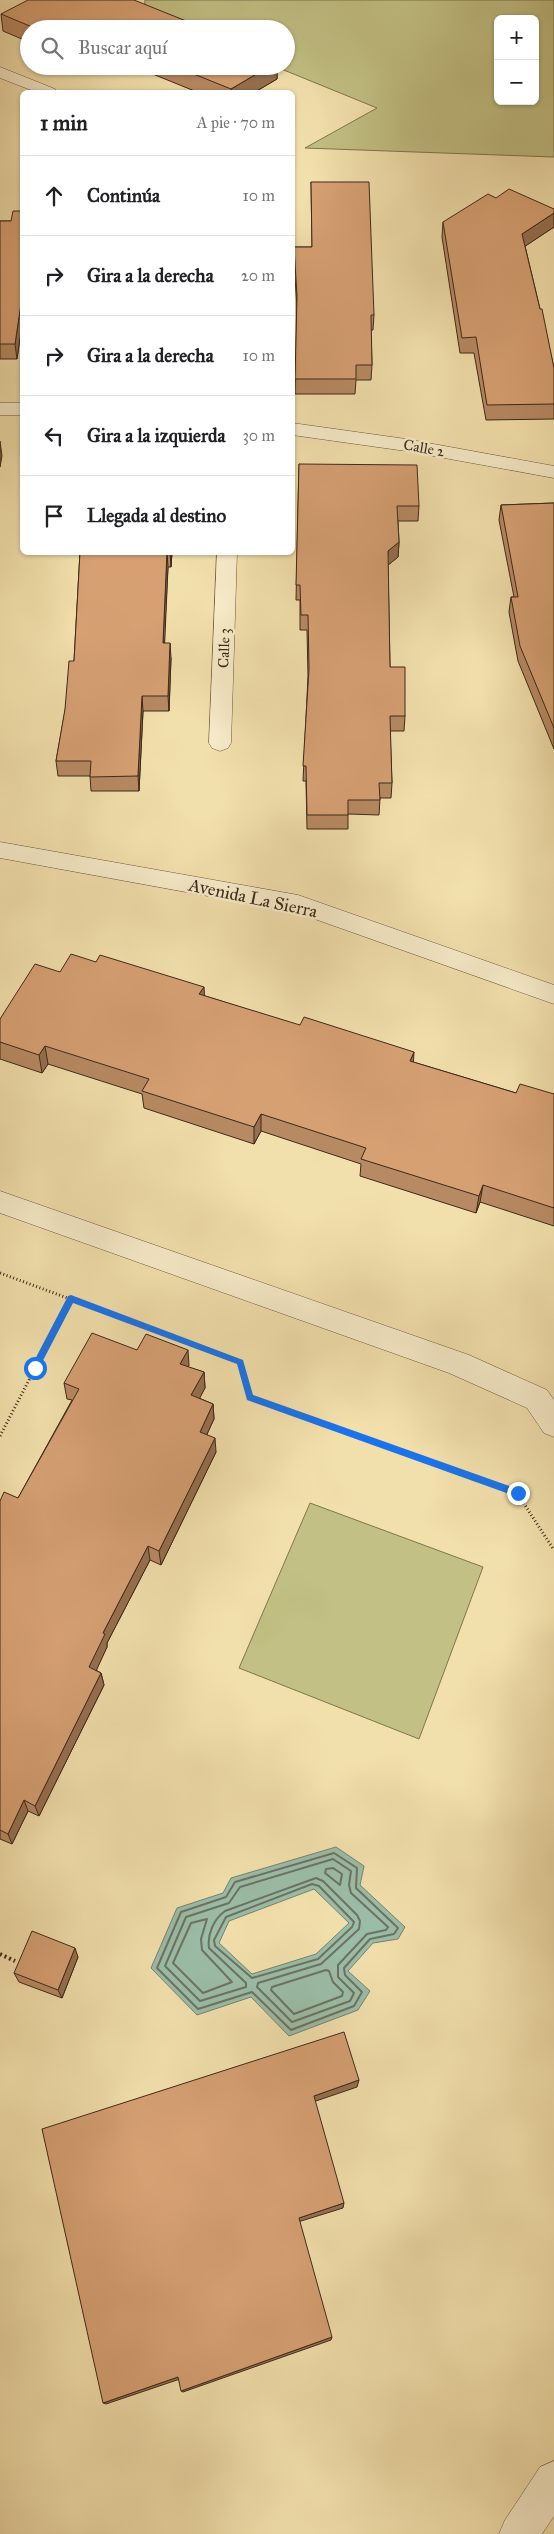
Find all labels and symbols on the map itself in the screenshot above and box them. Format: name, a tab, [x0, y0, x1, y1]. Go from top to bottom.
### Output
street label: Calle 2	[402, 436, 447, 461]
street label: Calle 3	[214, 628, 234, 668]
street label: Avenida La Sierra	[186, 873, 320, 922]
route start	[24, 1357, 47, 1380]
route end	[507, 1482, 530, 1505]

